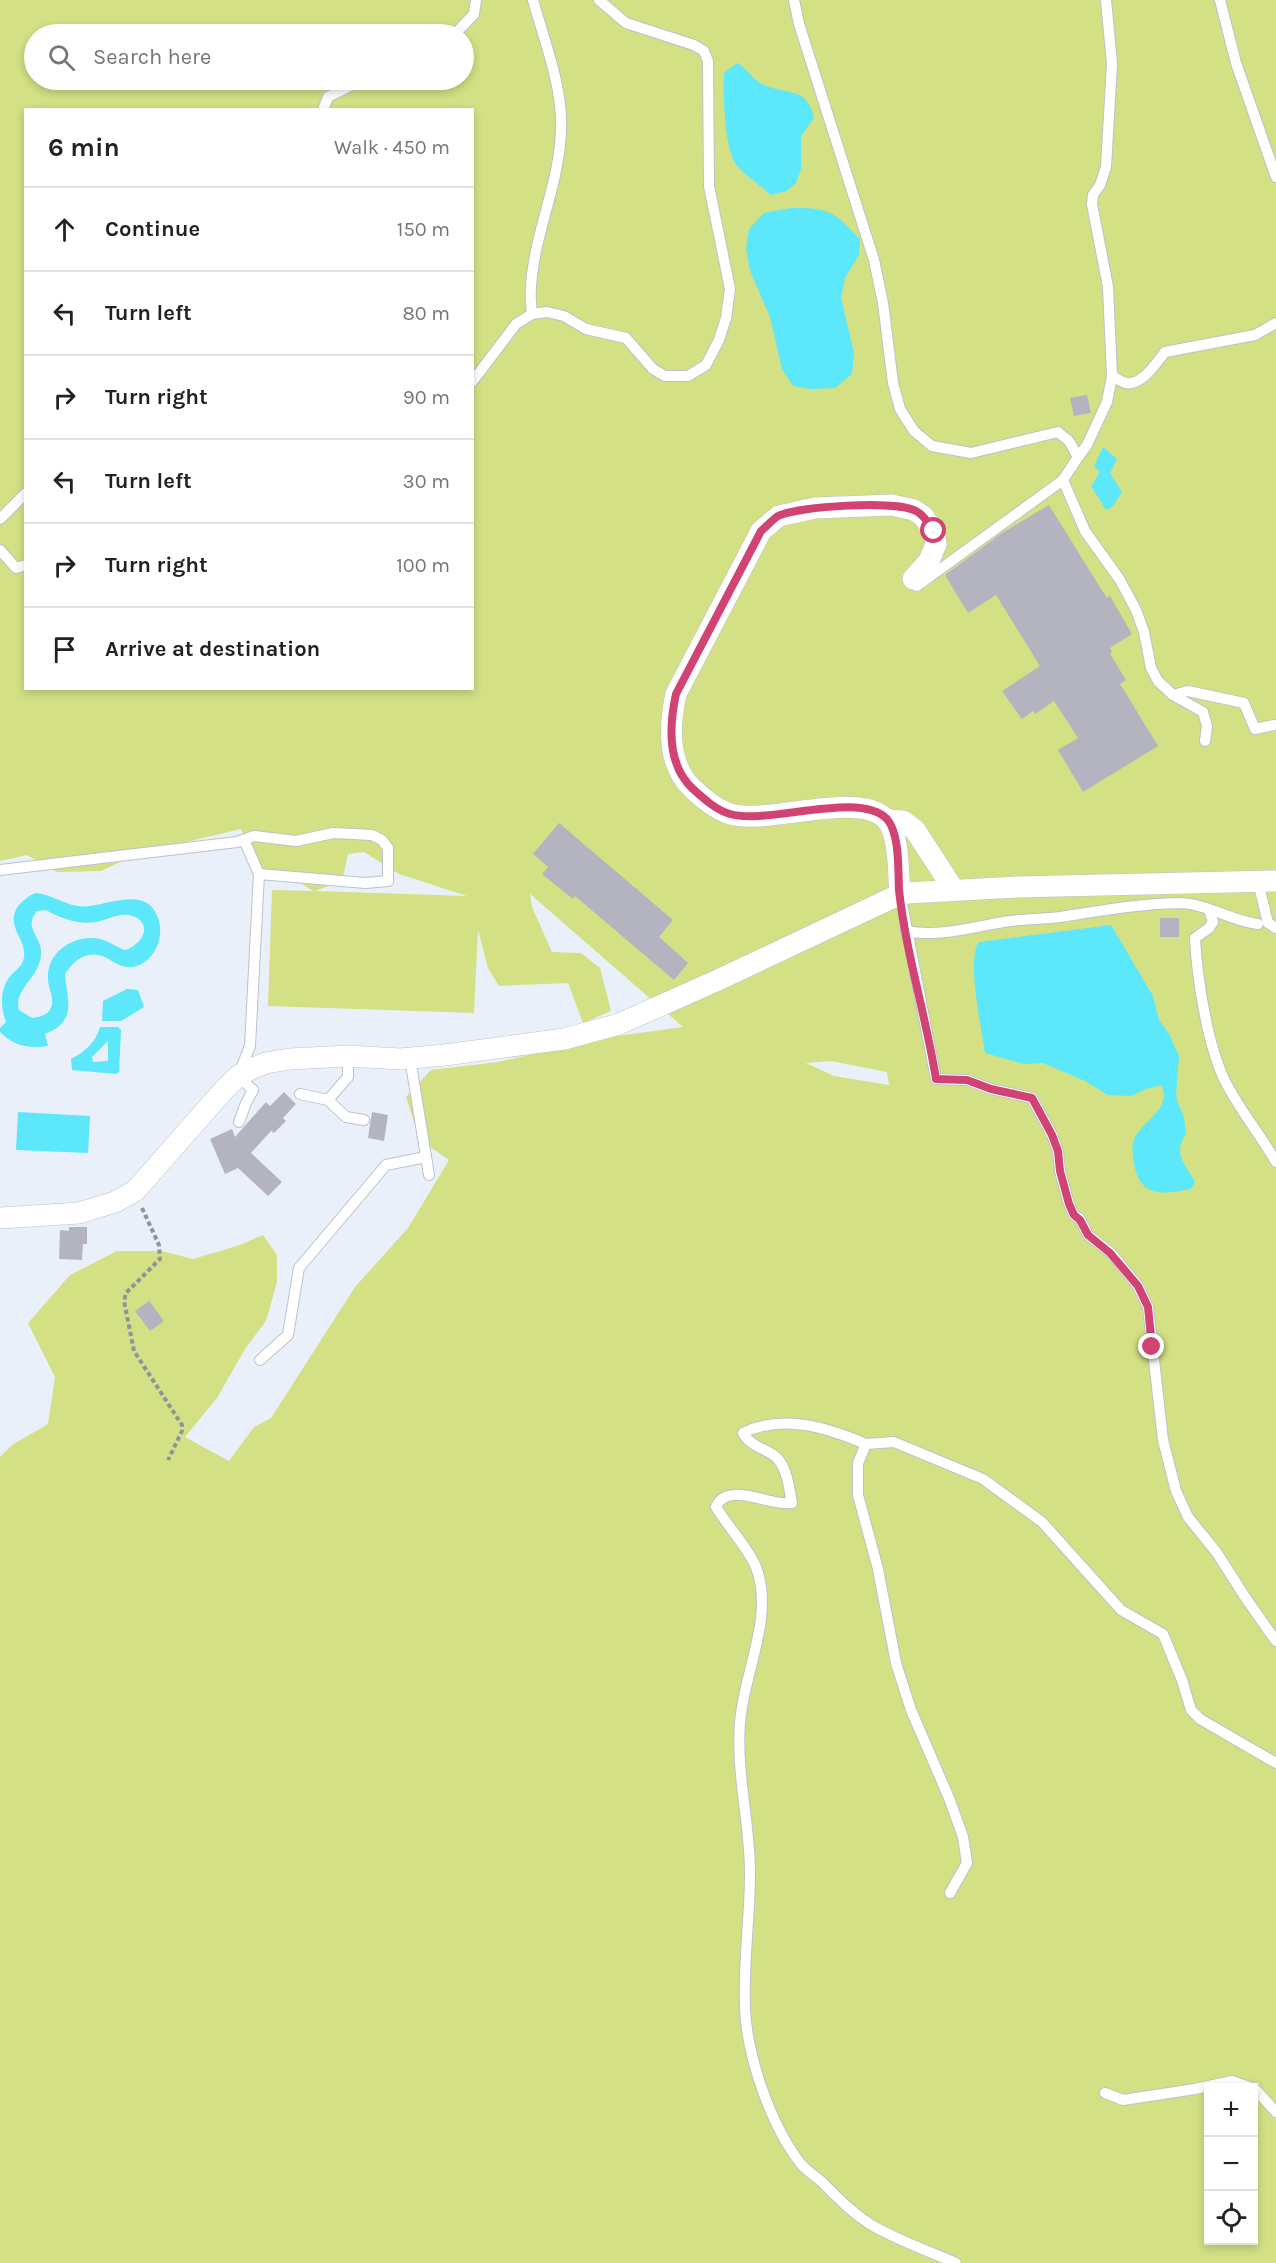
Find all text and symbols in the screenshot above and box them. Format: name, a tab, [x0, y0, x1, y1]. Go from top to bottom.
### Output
search box	[24, 24, 474, 90]
icon: search	[45, 41, 78, 74]
text: Search here	[93, 44, 211, 70]
text: 6 min	[48, 132, 120, 163]
text: Walk · 450 m	[334, 136, 450, 159]
icon: ahead	[48, 213, 81, 246]
text: Continue	[105, 216, 200, 242]
text: 150 m	[397, 218, 450, 241]
icon: left	[48, 297, 81, 330]
text: Turn left	[105, 300, 192, 326]
text: 80 m	[402, 302, 450, 325]
icon: right	[48, 381, 81, 414]
text: Turn right	[105, 384, 208, 410]
text: 90 m	[403, 386, 450, 409]
icon: left	[48, 465, 81, 498]
text: Turn left	[105, 468, 192, 494]
text: 30 m	[403, 470, 450, 493]
route start	[920, 517, 946, 543]
icon: right	[48, 549, 81, 582]
text: Turn right	[105, 552, 208, 578]
text: 100 m	[396, 554, 450, 577]
icon: arrive	[48, 633, 81, 666]
text: Arrive at destination	[105, 636, 320, 662]
route end	[1138, 1333, 1164, 1359]
map controls	[1204, 2083, 1258, 2245]
button: +	[1204, 2083, 1258, 2137]
button: −	[1204, 2137, 1258, 2191]
button: locate	[1204, 2191, 1258, 2245]

